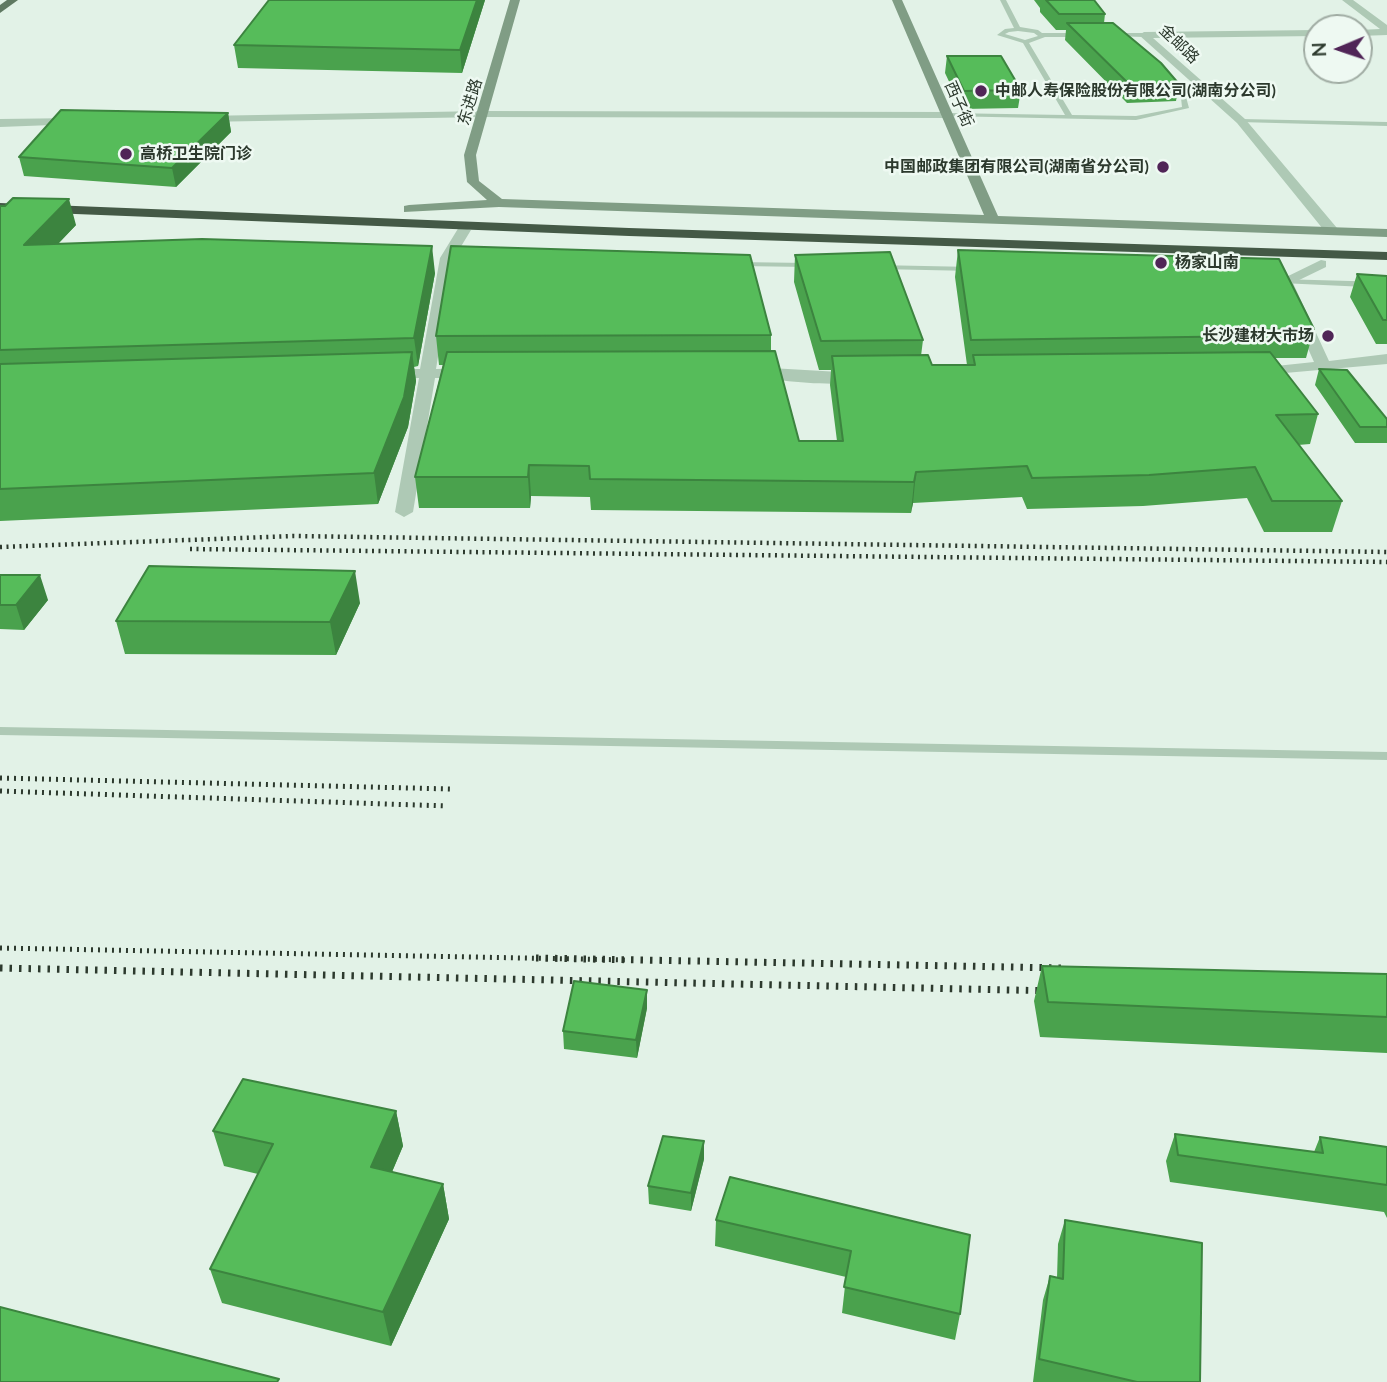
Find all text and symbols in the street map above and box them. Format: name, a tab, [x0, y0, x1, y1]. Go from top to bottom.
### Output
north arrow	[1303, 14, 1373, 84]
street label: 金邮路	[1155, 20, 1203, 68]
text: N	[1307, 42, 1330, 57]
street label: 东进路	[454, 76, 486, 128]
street label: 西子街	[940, 78, 978, 130]
place label: 中邮人寿保险股份有限公司(湖南分公司)	[995, 81, 1276, 101]
marker: 中邮人寿保险股份有限公司(湖南分公司)	[973, 83, 989, 99]
place label: 高桥卫生院门诊	[140, 144, 252, 164]
marker: 高桥卫生院门诊	[118, 146, 134, 162]
place label: 中国邮政集团有限公司(湖南省分公司)	[884, 157, 1149, 177]
marker: 中国邮政集团有限公司(湖南省分公司)	[1155, 159, 1171, 175]
place label: 杨家山南	[1175, 253, 1239, 273]
marker: 杨家山南	[1153, 255, 1169, 271]
place label: 长沙建材大市场	[1202, 326, 1314, 346]
marker: 长沙建材大市场	[1320, 328, 1336, 344]

